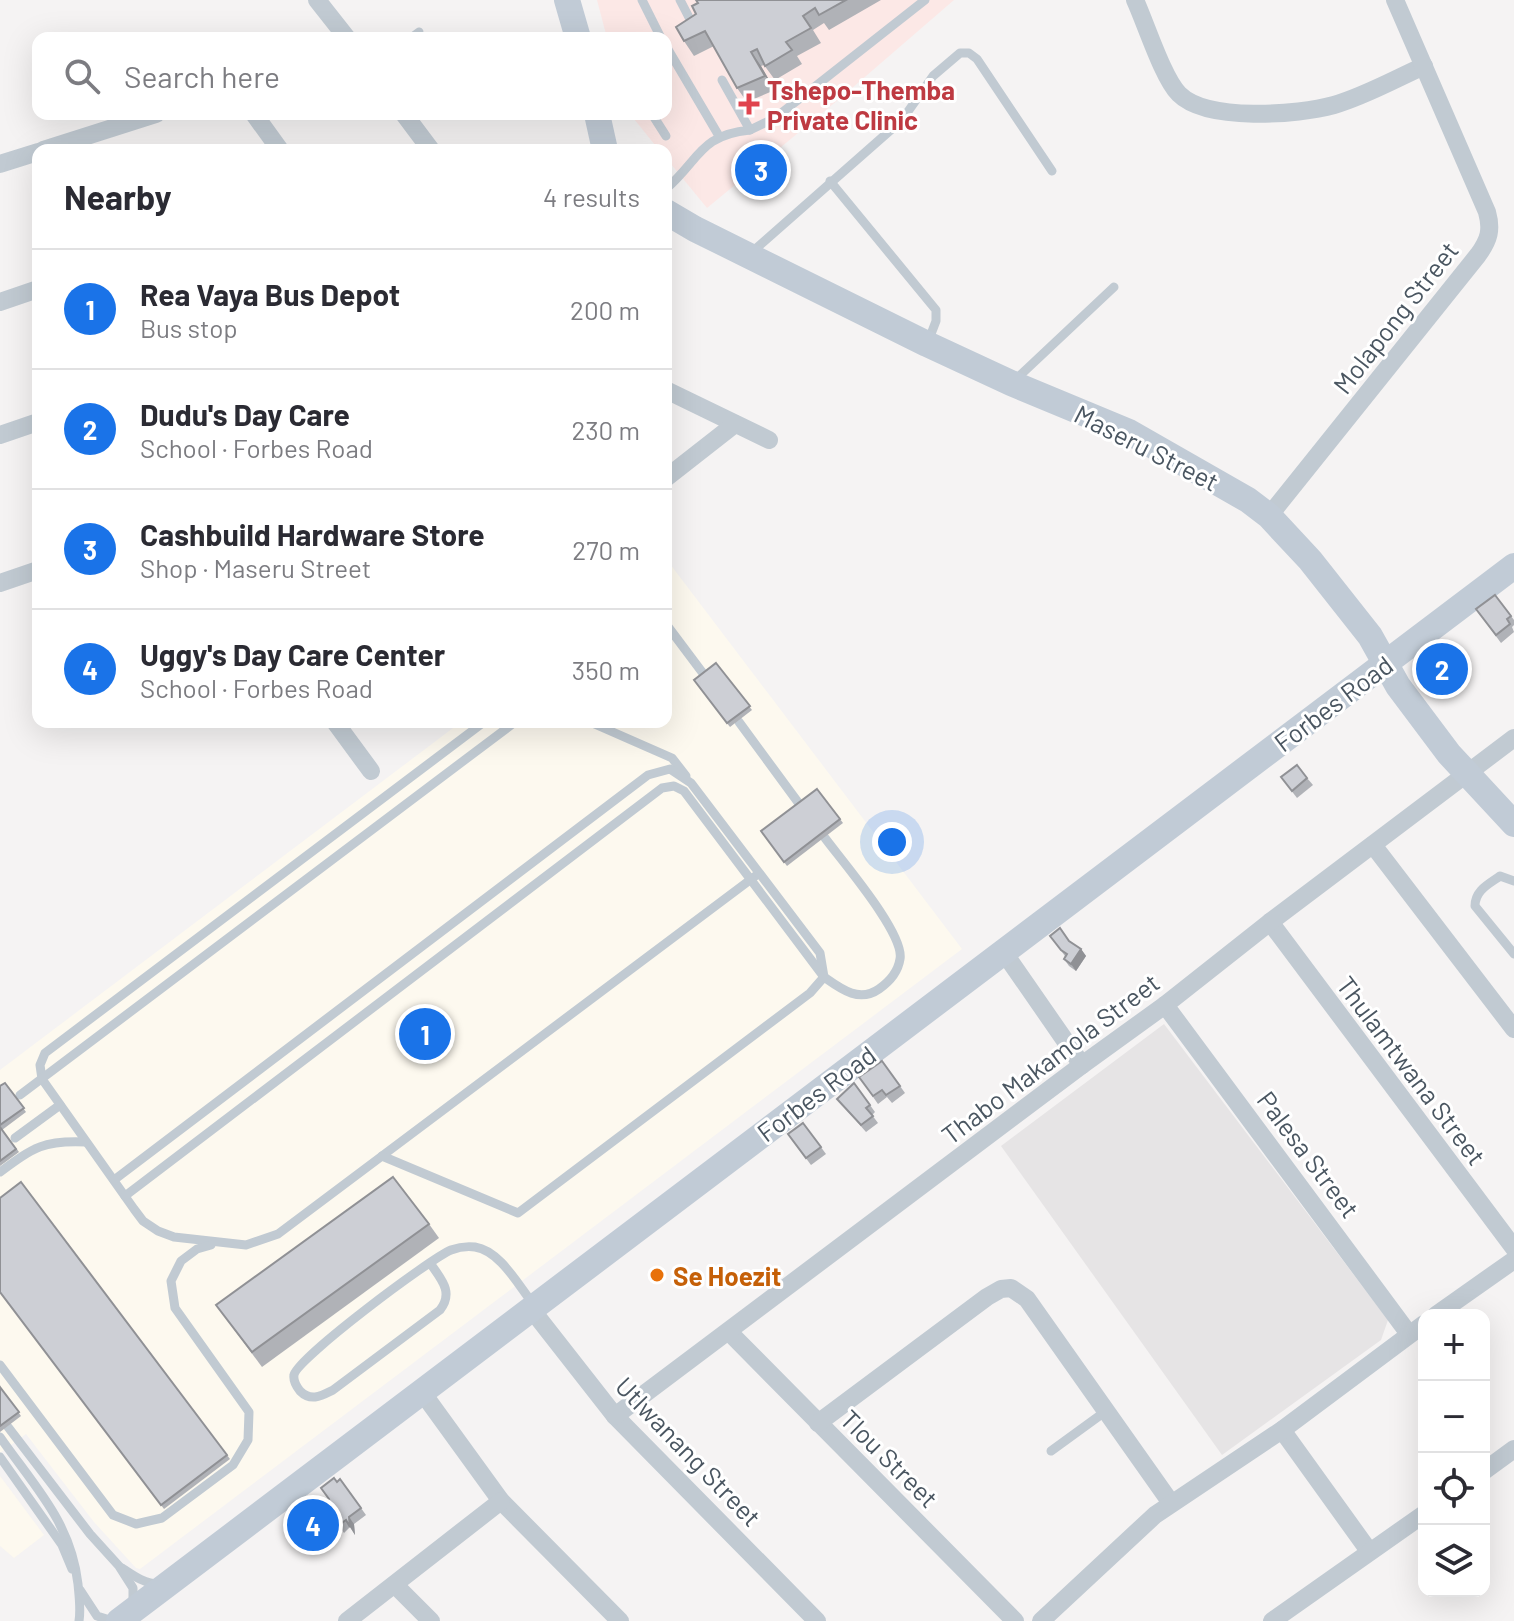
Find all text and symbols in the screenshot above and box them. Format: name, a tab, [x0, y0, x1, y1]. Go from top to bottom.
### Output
search box	[32, 32, 672, 120]
icon: search	[60, 54, 104, 98]
text: Search here	[124, 58, 280, 94]
place label: Tshepo-Themba Private Clinic	[767, 74, 955, 135]
marker: Tshepo-Themba Private Clinic	[738, 93, 760, 115]
pin: 3	[735, 140, 787, 200]
text: Nearby	[64, 176, 172, 217]
text: 4 results	[543, 181, 640, 212]
street label: Molapong Street	[1326, 235, 1464, 399]
text: Rea Vaya Bus Depot	[140, 276, 400, 312]
text: 1	[85, 294, 95, 325]
text: 200 m	[570, 294, 640, 325]
text: Bus stop	[140, 312, 238, 343]
text: Dudu's Day Care	[140, 396, 350, 432]
street label: Maseru Street	[1070, 397, 1224, 497]
text: 2	[83, 414, 97, 445]
text: 230 m	[571, 414, 640, 445]
text: School · Forbes Road	[140, 432, 373, 463]
text: Cashbuild Hardware Store	[140, 516, 485, 552]
text: 3	[83, 534, 97, 565]
text: 270 m	[572, 534, 640, 565]
text: Shop · Maseru Street	[140, 552, 371, 583]
text: Uggy's Day Care Center	[140, 636, 445, 672]
pin: 2	[1416, 639, 1468, 699]
street label: Forbes Road	[1268, 648, 1398, 758]
text: 4	[82, 654, 98, 685]
text: 350 m	[572, 654, 640, 685]
text: School · Forbes Road	[140, 672, 373, 703]
your location	[872, 822, 912, 862]
street label: Thabo Makamola Street	[935, 966, 1165, 1150]
street label: Thulamtwana Street	[1331, 970, 1493, 1170]
pin: 1	[399, 1004, 451, 1064]
street label: Forbes Road	[751, 1038, 881, 1148]
street label: Palesa Street	[1251, 1085, 1367, 1223]
place label: Se Hoezit	[673, 1260, 781, 1291]
marker: Se Hoezit	[648, 1266, 666, 1284]
map controls	[1418, 1309, 1490, 1597]
button: +	[1418, 1309, 1490, 1381]
street label: Utlwanang Street	[610, 1370, 768, 1532]
button: −	[1418, 1381, 1490, 1453]
street label: Tlou Street	[835, 1403, 945, 1513]
button: locate	[1418, 1453, 1490, 1525]
pin: 4	[287, 1495, 339, 1555]
button: layers	[1418, 1525, 1490, 1597]

